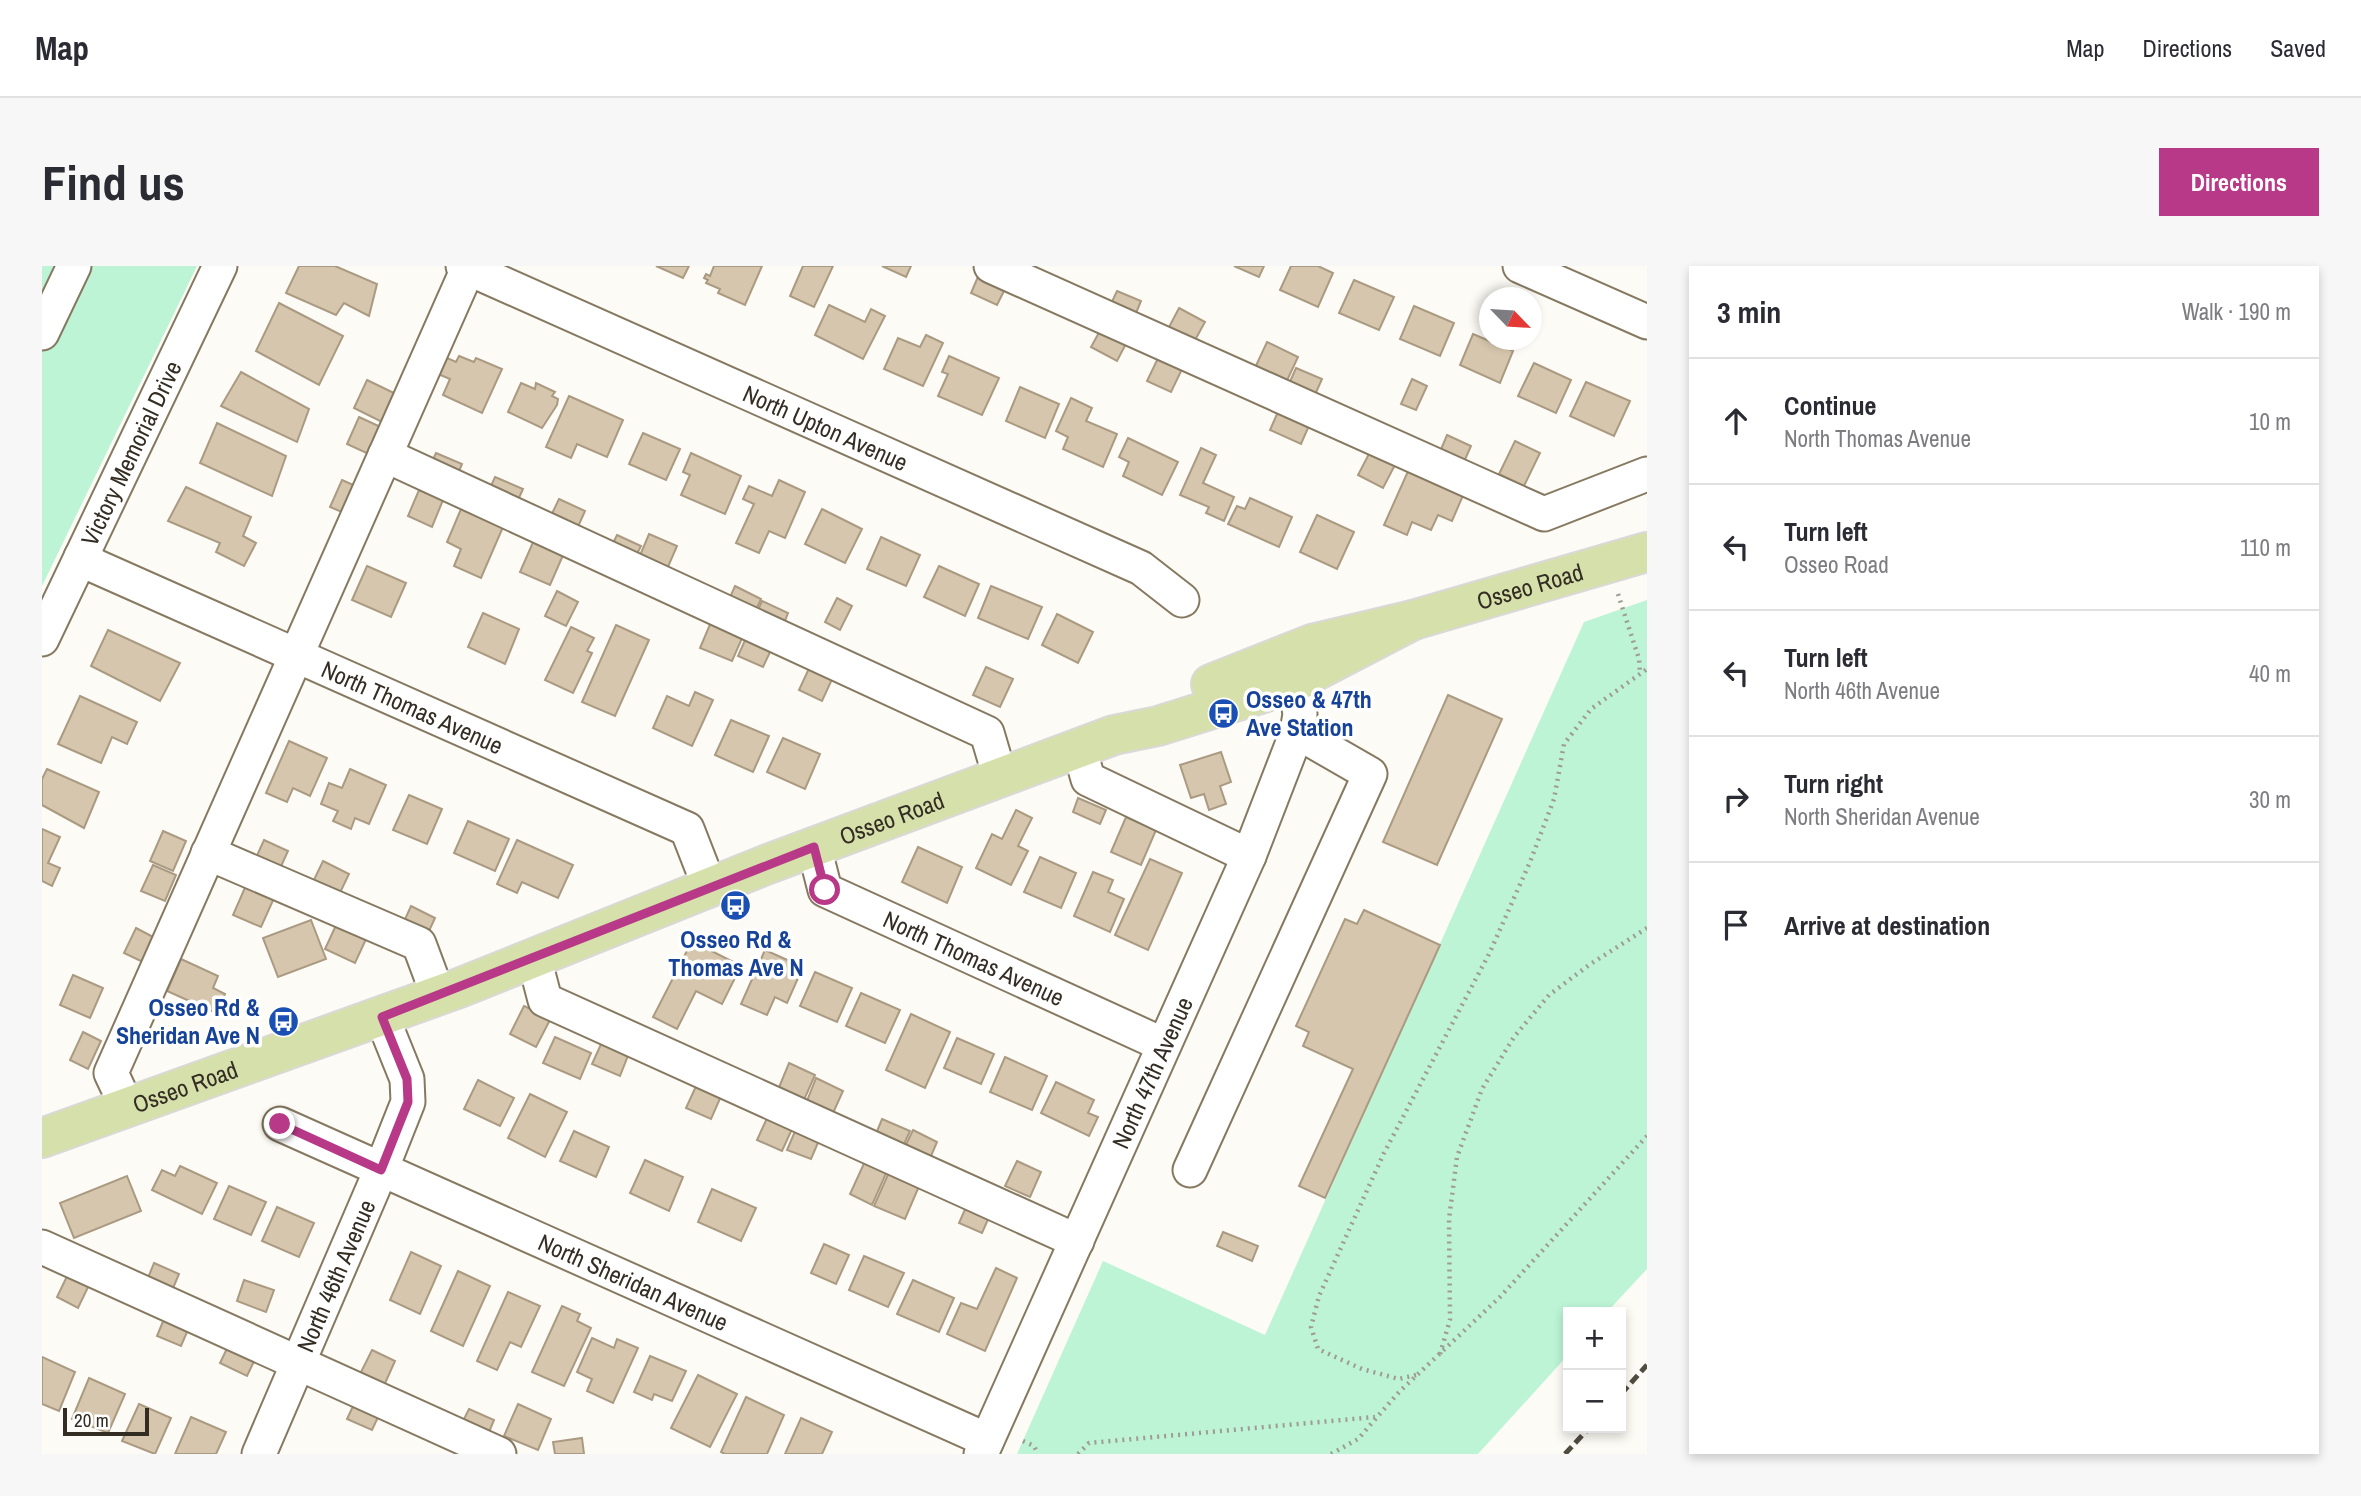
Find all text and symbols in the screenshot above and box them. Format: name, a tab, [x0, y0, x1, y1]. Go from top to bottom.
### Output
text: Map	[35, 26, 89, 70]
text: Map	[2066, 32, 2104, 64]
text: Directions	[2142, 32, 2232, 64]
text: Saved	[2270, 32, 2326, 64]
button: Directions	[2159, 148, 2319, 216]
text: Find us	[42, 149, 185, 215]
north arrow	[1479, 287, 1542, 350]
text: 3 min	[1717, 292, 1781, 332]
text: Walk · 190 m	[2182, 296, 2291, 327]
street label: Victory Memorial Drive	[73, 355, 188, 551]
street label: North Upton Avenue	[738, 377, 913, 478]
text: Continue	[1784, 388, 1876, 423]
icon: ahead	[1717, 402, 1755, 440]
text: 10 m	[2249, 406, 2291, 437]
text: North Thomas Avenue	[1784, 423, 1971, 454]
text: Turn left	[1784, 514, 1868, 549]
icon: left	[1717, 528, 1755, 566]
text: 110 m	[2240, 532, 2291, 563]
text: Osseo Road	[1784, 549, 1889, 580]
street label: Osseo Road	[1473, 555, 1587, 617]
text: Turn left	[1784, 640, 1868, 675]
street label: North Thomas Avenue	[317, 653, 508, 761]
icon: left	[1717, 654, 1755, 692]
text: 40 m	[2249, 658, 2291, 689]
text: North 46th Avenue	[1784, 675, 1940, 706]
place label: Osseo & 47th Ave Station	[1246, 683, 1372, 743]
bus stop icon: Osseo & 47th Ave Station	[1206, 696, 1240, 730]
text: Turn right	[1784, 766, 1883, 801]
icon: right	[1717, 780, 1755, 818]
street label: Osseo Road	[835, 784, 948, 852]
text: 30 m	[2249, 784, 2291, 815]
text: North Sheridan Avenue	[1784, 801, 1980, 832]
route start	[809, 874, 840, 905]
bus stop icon: Osseo Rd & Thomas Ave N	[719, 888, 753, 922]
street label: North Thomas Avenue	[878, 903, 1069, 1013]
icon: arrive	[1717, 906, 1755, 944]
text: Arrive at destination	[1784, 908, 1990, 943]
place label: Osseo Rd & Thomas Ave N	[668, 923, 804, 983]
place label: Osseo Rd & Sheridan Ave N	[116, 991, 260, 1051]
street label: North 47th Avenue	[1104, 992, 1200, 1153]
bus stop icon: Osseo Rd & Sheridan Ave N	[266, 1004, 300, 1038]
street label: Osseo Road	[128, 1053, 242, 1120]
route end	[264, 1108, 295, 1139]
street label: North 46th Avenue	[289, 1195, 382, 1357]
street label: North Sheridan Avenue	[533, 1226, 733, 1338]
map controls	[1563, 1307, 1626, 1433]
button: +	[1563, 1307, 1626, 1370]
button: −	[1563, 1370, 1626, 1433]
scale bar	[63, 1405, 149, 1437]
text: 20 m	[74, 1407, 109, 1433]

